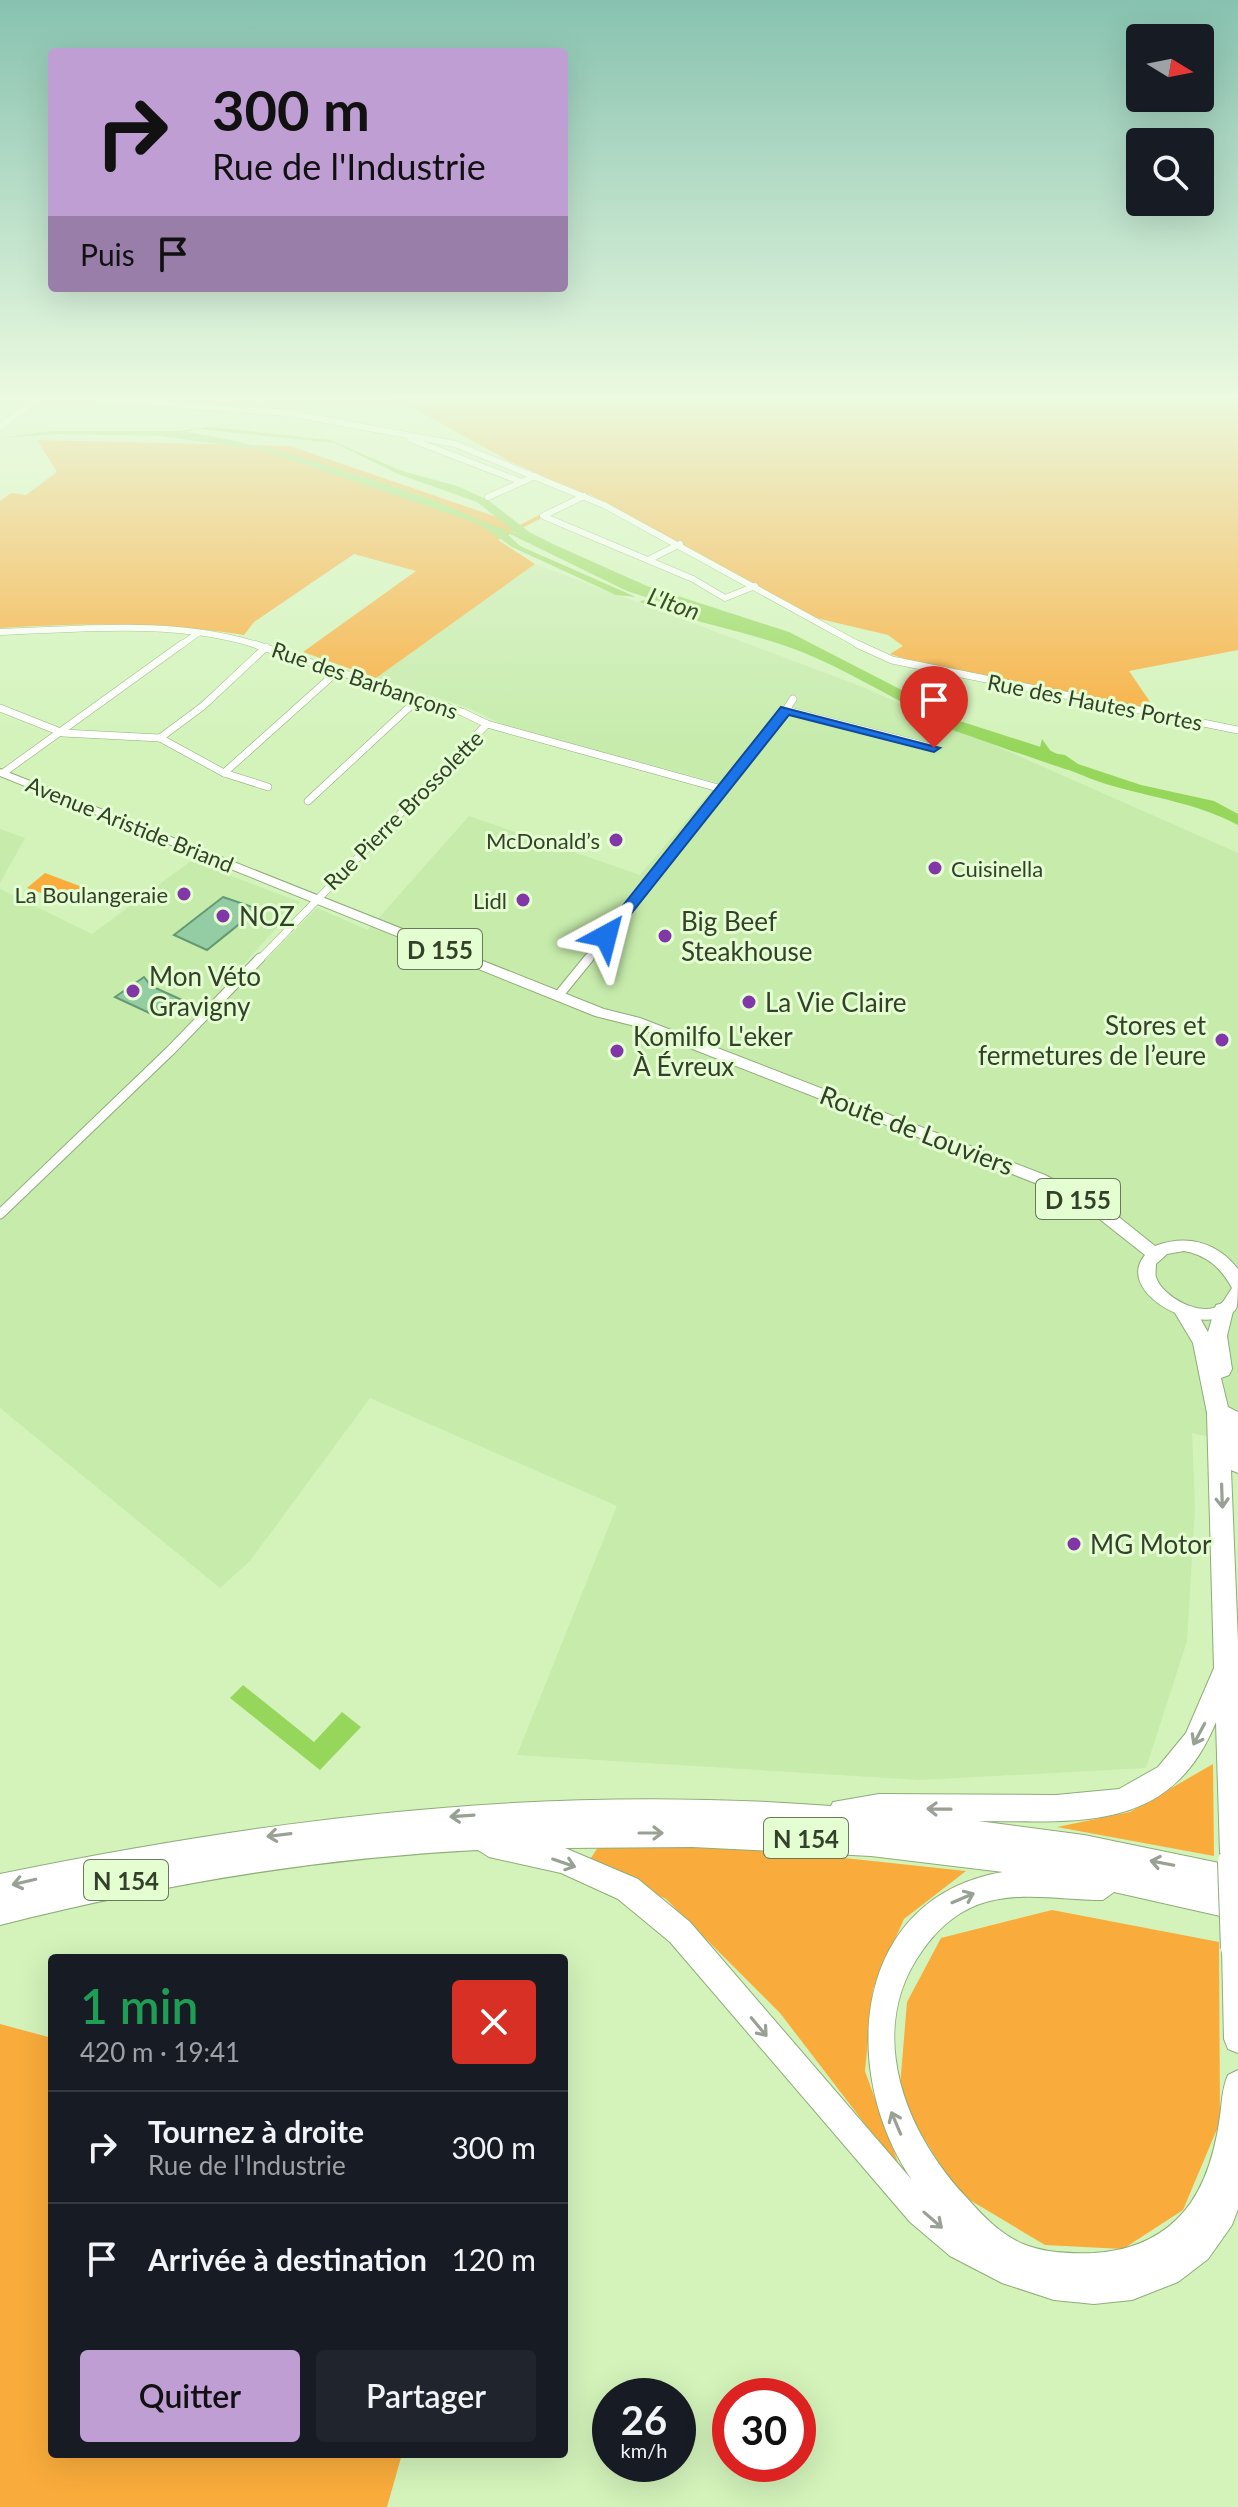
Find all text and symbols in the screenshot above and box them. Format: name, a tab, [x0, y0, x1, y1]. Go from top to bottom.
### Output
north arrow	[1126, 24, 1214, 112]
map controls	[1126, 24, 1214, 216]
text: 300 m	[212, 76, 370, 143]
icon: right	[80, 80, 184, 184]
button: search	[1126, 128, 1214, 216]
text: Rue de l'Industrie	[212, 144, 486, 188]
icon: arrive	[151, 232, 195, 276]
text: Puis	[80, 236, 135, 272]
water label: L'Iton	[644, 581, 704, 625]
street label: Rue des Barbançons	[268, 635, 462, 725]
pin	[900, 666, 968, 748]
street label: Rue des Hautes Portes	[985, 668, 1205, 736]
icon: arrive	[912, 678, 956, 722]
street label: Rue Pierre Brossolette	[318, 725, 488, 895]
street label: Avenue Aristide Briand	[22, 770, 238, 878]
place label: McDonald’s	[486, 827, 600, 854]
marker: McDonald’s	[607, 831, 625, 849]
place label: Cuisinella	[951, 855, 1043, 882]
marker: Cuisinella	[926, 859, 944, 877]
place label: La Boulangeraie	[14, 881, 168, 908]
marker: La Boulangeraie	[175, 885, 193, 903]
place label: Lidl	[473, 887, 507, 914]
marker: Lidl	[514, 891, 532, 909]
position arrow	[564, 894, 648, 978]
place label: NOZ	[239, 900, 295, 932]
place label: Big Beef Steakhouse	[681, 905, 812, 967]
marker: NOZ	[214, 907, 232, 925]
marker: Big Beef Steakhouse	[656, 927, 674, 945]
road number: D 155	[398, 929, 482, 969]
place label: Mon Véto Gravigny	[149, 960, 261, 1022]
marker: Mon Véto Gravigny	[124, 982, 142, 1000]
place label: La Vie Claire	[765, 986, 907, 1018]
marker: La Vie Claire	[740, 993, 758, 1011]
place label: Stores et fermetures de l’eure	[978, 1009, 1207, 1071]
place label: Komilfo L'eker À Évreux	[633, 1020, 793, 1082]
marker: Stores et fermetures de l’eure	[1213, 1031, 1231, 1049]
marker: Komilfo L'eker À Évreux	[608, 1042, 626, 1060]
street label: Route de Louviers	[816, 1078, 1018, 1182]
road number: D 155	[1036, 1179, 1120, 1219]
one-way arrow	[1214, 1482, 1229, 1509]
place label: MG Motor	[1090, 1528, 1212, 1560]
marker: MG Motor	[1065, 1535, 1083, 1553]
one-way arrow	[1191, 1722, 1207, 1745]
one-way arrow	[926, 1801, 953, 1817]
one-way arrow	[449, 1809, 476, 1824]
road number: N 154	[764, 1818, 848, 1858]
one-way arrow	[637, 1826, 664, 1841]
one-way arrow	[267, 1828, 292, 1843]
one-way arrow	[1150, 1855, 1175, 1870]
one-way arrow	[551, 1856, 576, 1871]
road number: N 154	[84, 1860, 168, 1900]
one-way arrow	[11, 1876, 37, 1891]
one-way arrow	[950, 1889, 975, 1904]
text: 1 min	[80, 1977, 198, 2034]
button: close	[452, 1980, 536, 2064]
one-way arrow	[750, 2016, 768, 2036]
text: 420 m · 19:41	[80, 2036, 240, 2068]
one-way arrow	[888, 2112, 903, 2136]
text: Tournez à droite	[148, 2113, 364, 2149]
icon: right	[80, 2125, 124, 2169]
text: 300 m	[451, 2129, 536, 2165]
text: Rue de l'Industrie	[148, 2149, 346, 2181]
one-way arrow	[922, 2211, 942, 2229]
icon: arrive	[80, 2237, 124, 2281]
text: Arrivée à destination	[148, 2241, 427, 2277]
text: 120 m	[451, 2241, 536, 2277]
button: Quitter	[80, 2350, 300, 2442]
button: Partager	[316, 2350, 536, 2442]
speed limit sign: 30	[712, 2378, 816, 2482]
text: 26	[621, 2396, 667, 2444]
text: km/h	[621, 2438, 667, 2462]

